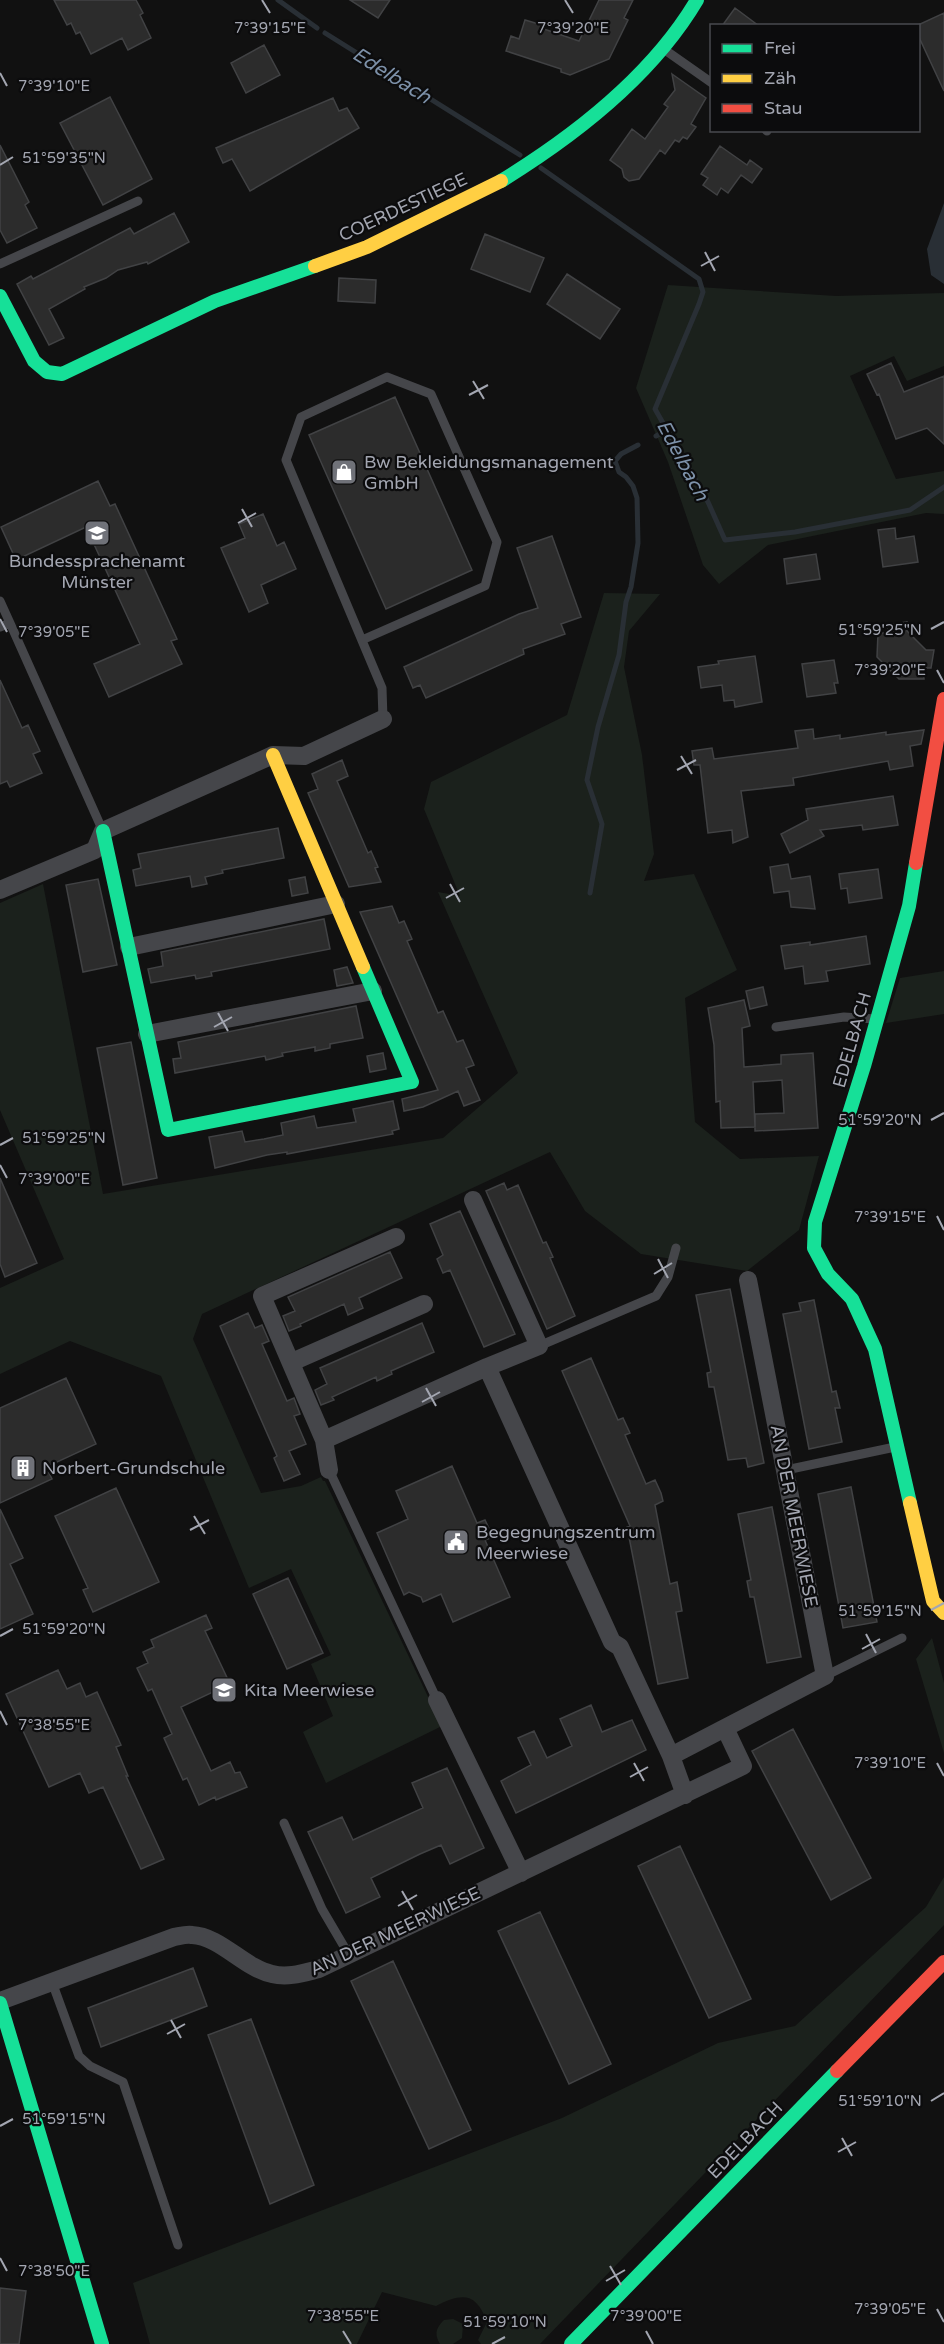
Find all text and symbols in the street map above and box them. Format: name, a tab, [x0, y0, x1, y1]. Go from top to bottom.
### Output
text: 7°39'15"E	[234, 19, 306, 37]
text: 7°39'20"E	[537, 19, 609, 37]
legend	[710, 24, 920, 132]
text: Frei	[764, 37, 796, 59]
water label: Edelbach	[348, 42, 436, 110]
text: Zäh	[764, 67, 797, 89]
text: 7°39'10"E	[18, 77, 90, 95]
text: Stau	[764, 97, 803, 119]
text: 51°59'35"N	[22, 149, 106, 167]
street label: COERDESTIEGE	[335, 168, 471, 246]
water label: Edelbach	[651, 416, 714, 506]
place label: Bw Bekleidungsmanagement GmbH	[364, 451, 614, 494]
shop icon: Bw Bekleidungsmanagement GmbH	[329, 457, 359, 487]
school or university icon: Bundessprachenamt Münster	[82, 518, 112, 548]
place label: Bundessprachenamt Münster	[9, 550, 185, 593]
text: 51°59'25"N	[838, 621, 922, 639]
text: 7°39'05"E	[18, 623, 90, 641]
text: 7°39'20"E	[854, 661, 926, 679]
street label: EDELBACH	[828, 990, 876, 1090]
text: 51°59'20"N	[838, 1111, 922, 1129]
text: 51°59'25"N	[22, 1129, 106, 1147]
text: 7°39'00"E	[18, 1170, 90, 1188]
text: 7°39'15"E	[854, 1208, 926, 1226]
street label: AN DER MEERWIESE	[765, 1423, 823, 1609]
building icon: Norbert-Grundschule	[8, 1453, 38, 1483]
place label: Norbert-Grundschule	[42, 1457, 225, 1479]
place label: Begegnungszentrum Meerwiese	[476, 1521, 655, 1564]
public building icon: Begegnungszentrum Meerwiese	[441, 1527, 471, 1557]
text: 51°59'15"N	[838, 1602, 922, 1620]
text: 51°59'20"N	[22, 1620, 106, 1638]
school or university icon: Kita Meerwiese	[209, 1675, 239, 1705]
place label: Kita Meerwiese	[244, 1679, 374, 1701]
text: 7°38'55"E	[18, 1716, 90, 1734]
text: 7°39'10"E	[854, 1754, 926, 1772]
street label: AN DER MEERWIESE	[306, 1882, 484, 1980]
text: 51°59'10"N	[838, 2092, 922, 2110]
street label: EDELBACH	[703, 2097, 787, 2183]
text: 51°59'15"N	[22, 2110, 106, 2128]
text: 7°38'50"E	[18, 2262, 90, 2280]
text: 7°39'05"E	[854, 2300, 926, 2318]
text: 7°38'55"E	[307, 2307, 379, 2325]
text: 7°39'00"E	[610, 2307, 682, 2325]
text: 51°59'10"N	[463, 2313, 547, 2331]

